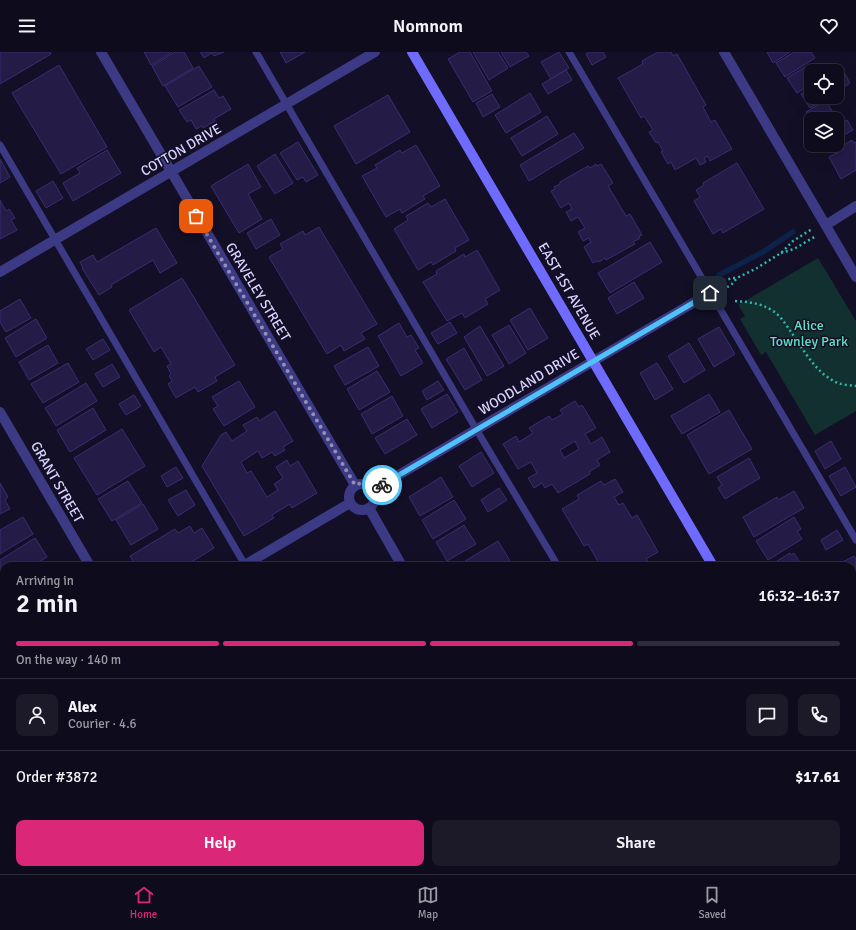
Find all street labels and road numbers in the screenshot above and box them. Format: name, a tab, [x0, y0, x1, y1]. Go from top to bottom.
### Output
street label: COTTON DRIVE	[138, 120, 224, 180]
street label: EAST 1ST AVENUE	[534, 239, 604, 343]
street label: GRAVELEY STREET	[222, 240, 294, 344]
street label: WOODLAND DRIVE	[476, 345, 582, 419]
street label: GRANT STREET	[27, 438, 87, 526]

